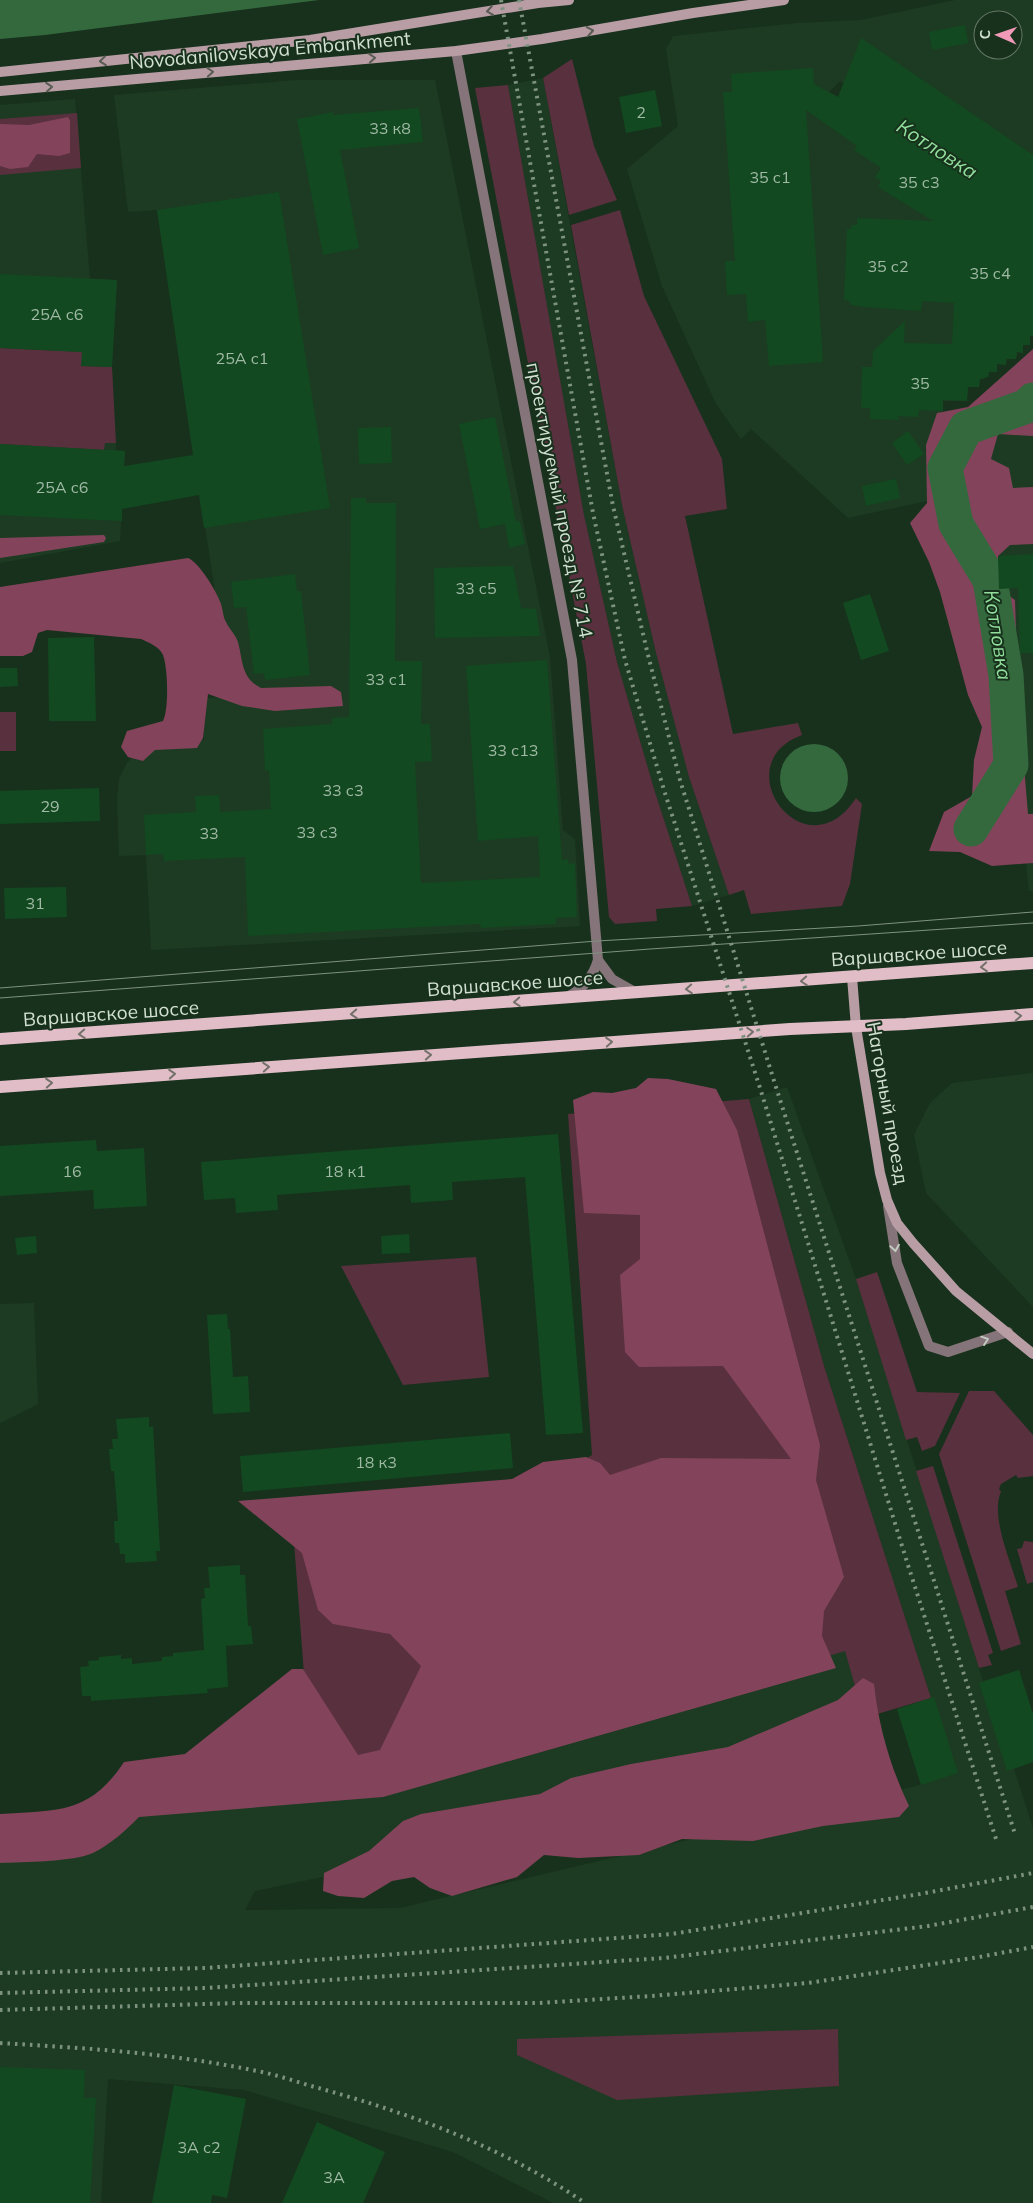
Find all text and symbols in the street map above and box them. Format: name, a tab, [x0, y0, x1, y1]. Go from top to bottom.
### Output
one-way arrow	[485, 5, 494, 15]
north arrow	[973, 10, 1023, 60]
street label: Novodanilovskaya Embankment	[128, 26, 412, 74]
one-way arrow	[586, 26, 594, 36]
text: С	[976, 29, 994, 40]
one-way arrow	[369, 52, 377, 63]
one-way arrow	[99, 55, 107, 66]
one-way arrow	[207, 67, 215, 78]
one-way arrow	[45, 82, 53, 93]
house number: 2	[636, 102, 646, 122]
water label: Котловка	[892, 113, 982, 184]
house number: 33 к8	[369, 118, 411, 138]
house number: 35 с1	[749, 167, 791, 187]
house number: 35 с3	[898, 172, 940, 192]
house number: 35 с2	[867, 256, 909, 276]
house number: 35 с4	[969, 263, 1011, 283]
house number: 25А с6	[31, 304, 83, 324]
house number: 25А с1	[216, 348, 268, 368]
street label: проектируемый проезд № 714	[521, 360, 599, 640]
house number: 35	[910, 373, 930, 393]
house number: 25А с6	[36, 477, 88, 497]
house number: 33 с5	[455, 578, 497, 598]
water label: Котловка	[979, 588, 1018, 682]
house number: 33 с1	[365, 669, 407, 689]
house number: 33 с13	[488, 740, 538, 760]
house number: 33 с3	[322, 780, 364, 800]
house number: 29	[40, 796, 60, 816]
house number: 33 с3	[296, 822, 338, 842]
house number: 33	[199, 823, 219, 843]
house number: 31	[25, 893, 45, 913]
street label: Варшавское шоссе	[830, 935, 1008, 971]
one-way arrow	[980, 961, 988, 972]
street label: Варшавское шоссе	[426, 965, 604, 1001]
one-way arrow	[800, 975, 808, 986]
one-way arrow	[685, 983, 693, 994]
street label: Варшавское шоссе	[22, 995, 200, 1031]
one-way arrow	[512, 996, 520, 1007]
one-way arrow	[350, 1008, 358, 1019]
one-way arrow	[1014, 1010, 1022, 1021]
street label: Нагорный проезд	[862, 1020, 914, 1187]
one-way arrow	[746, 1027, 754, 1038]
one-way arrow	[78, 1028, 86, 1039]
one-way arrow	[605, 1037, 613, 1048]
one-way arrow	[425, 1050, 433, 1061]
one-way arrow	[263, 1062, 271, 1073]
one-way arrow	[168, 1069, 176, 1080]
one-way arrow	[45, 1078, 53, 1089]
house number: 16	[62, 1161, 82, 1181]
house number: 18 к1	[324, 1161, 366, 1181]
one-way arrow	[889, 1244, 899, 1253]
one-way arrow	[980, 1336, 989, 1346]
house number: 18 к3	[355, 1452, 397, 1472]
house number: 3А с2	[177, 2137, 221, 2157]
house number: 3А	[323, 2167, 345, 2187]

